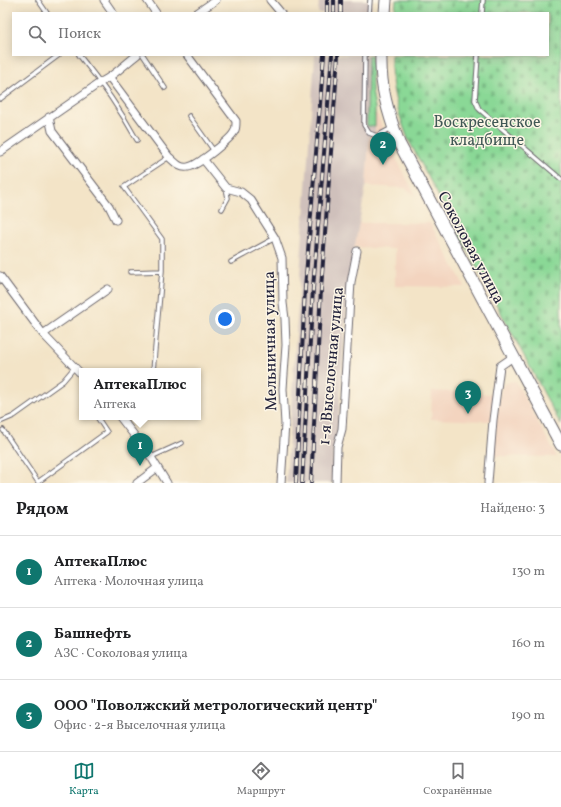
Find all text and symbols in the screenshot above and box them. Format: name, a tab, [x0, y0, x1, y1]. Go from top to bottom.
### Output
search box	[12, 12, 549, 56]
icon: search	[26, 23, 48, 45]
text: Поиск	[58, 24, 101, 45]
park label: Воскресенское кладбище	[434, 112, 540, 152]
pin: 2	[370, 132, 396, 165]
street label: Соколовая улица	[431, 188, 509, 308]
street label: Мельничная улица	[259, 271, 283, 411]
street label: 1-я Выселочная улица	[314, 286, 350, 446]
your location	[215, 309, 235, 329]
popup	[79, 368, 201, 420]
text: АптекаПлюс	[94, 375, 186, 396]
pin: 3	[455, 381, 481, 414]
text: Аптека	[94, 396, 136, 414]
pin: 1	[127, 433, 153, 466]
text: Рядом	[16, 498, 69, 521]
text: Найдено: 3	[480, 500, 545, 518]
text: АптекаПлюс	[54, 552, 147, 573]
text: 1	[26, 563, 32, 581]
text: 130 m	[512, 563, 545, 581]
text: Аптека · Молочная улица	[54, 573, 204, 591]
text: Башнефть	[54, 624, 131, 645]
text: 2	[26, 635, 32, 653]
text: 160 m	[511, 635, 545, 653]
text: АЗС · Соколовая улица	[54, 645, 188, 663]
text: ООО "Поволжский метрологический центр"	[54, 696, 377, 717]
text: 3	[26, 707, 32, 725]
text: 190 m	[511, 707, 545, 725]
text: Офис · 2-я Выселочная улица	[54, 717, 226, 735]
tab: Карта	[69, 760, 99, 799]
tab: Маршрут	[237, 760, 285, 799]
tab: Сохранённые	[423, 760, 492, 799]

